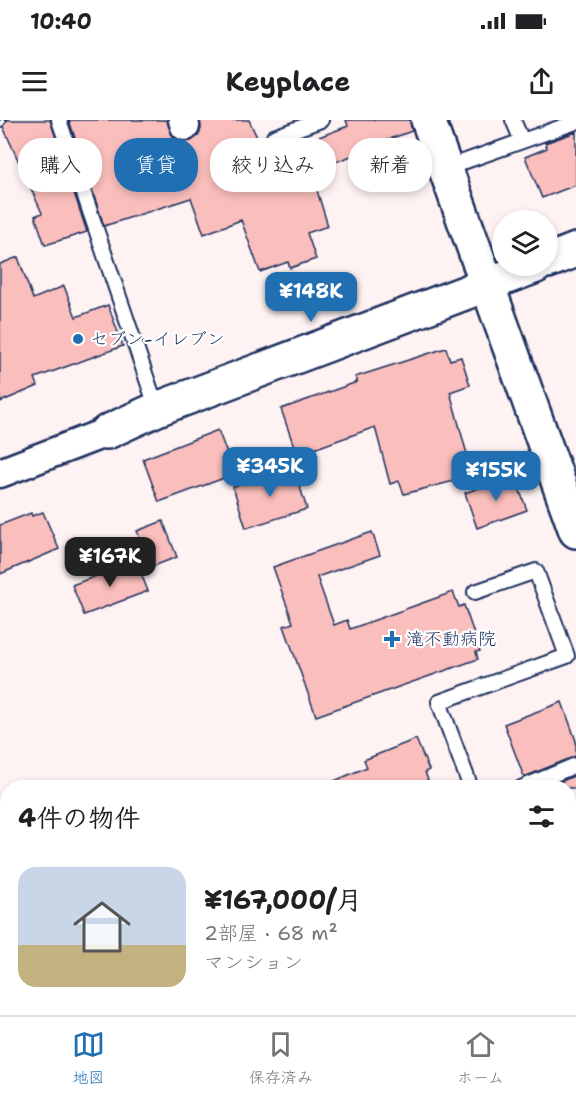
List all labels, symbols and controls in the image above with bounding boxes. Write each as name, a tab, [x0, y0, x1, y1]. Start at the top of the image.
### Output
text: 10:40	[30, 7, 92, 36]
text: Keyplace	[225, 63, 351, 100]
icon: menu	[18, 65, 51, 98]
icon: share	[525, 65, 558, 98]
chip: 購入	[18, 138, 102, 192]
chip: 賃貸	[114, 138, 198, 192]
chip: 絞り込み	[210, 138, 336, 192]
chip: 新着	[348, 138, 432, 192]
map controls	[492, 210, 558, 276]
button: layers	[492, 210, 558, 276]
pin: ¥148K	[269, 272, 353, 323]
text: ¥148K	[279, 278, 343, 304]
place label: セブン-イレブン	[90, 327, 225, 351]
marker: セブン-イレブン	[71, 332, 85, 346]
pin: ¥345K	[228, 447, 312, 498]
pin: ¥155K	[454, 451, 538, 502]
text: ¥345K	[236, 453, 304, 479]
text: ¥155K	[465, 457, 527, 483]
pin: ¥167K	[68, 537, 152, 588]
text: ¥167K	[79, 543, 141, 569]
place label: 滝不動病院	[406, 627, 496, 651]
marker: 滝不動病院	[383, 630, 401, 648]
text: 4件の物件	[18, 800, 140, 835]
icon: filters	[525, 800, 558, 833]
text: ¥167,000/月	[204, 882, 362, 917]
icon: home	[66, 891, 138, 963]
text: 2部屋 · 68 m²	[204, 920, 338, 946]
text: マンション	[204, 949, 303, 975]
tab: 地図	[72, 1028, 105, 1088]
tab: 保存済み	[249, 1028, 313, 1088]
tab: ホーム	[457, 1028, 504, 1088]

